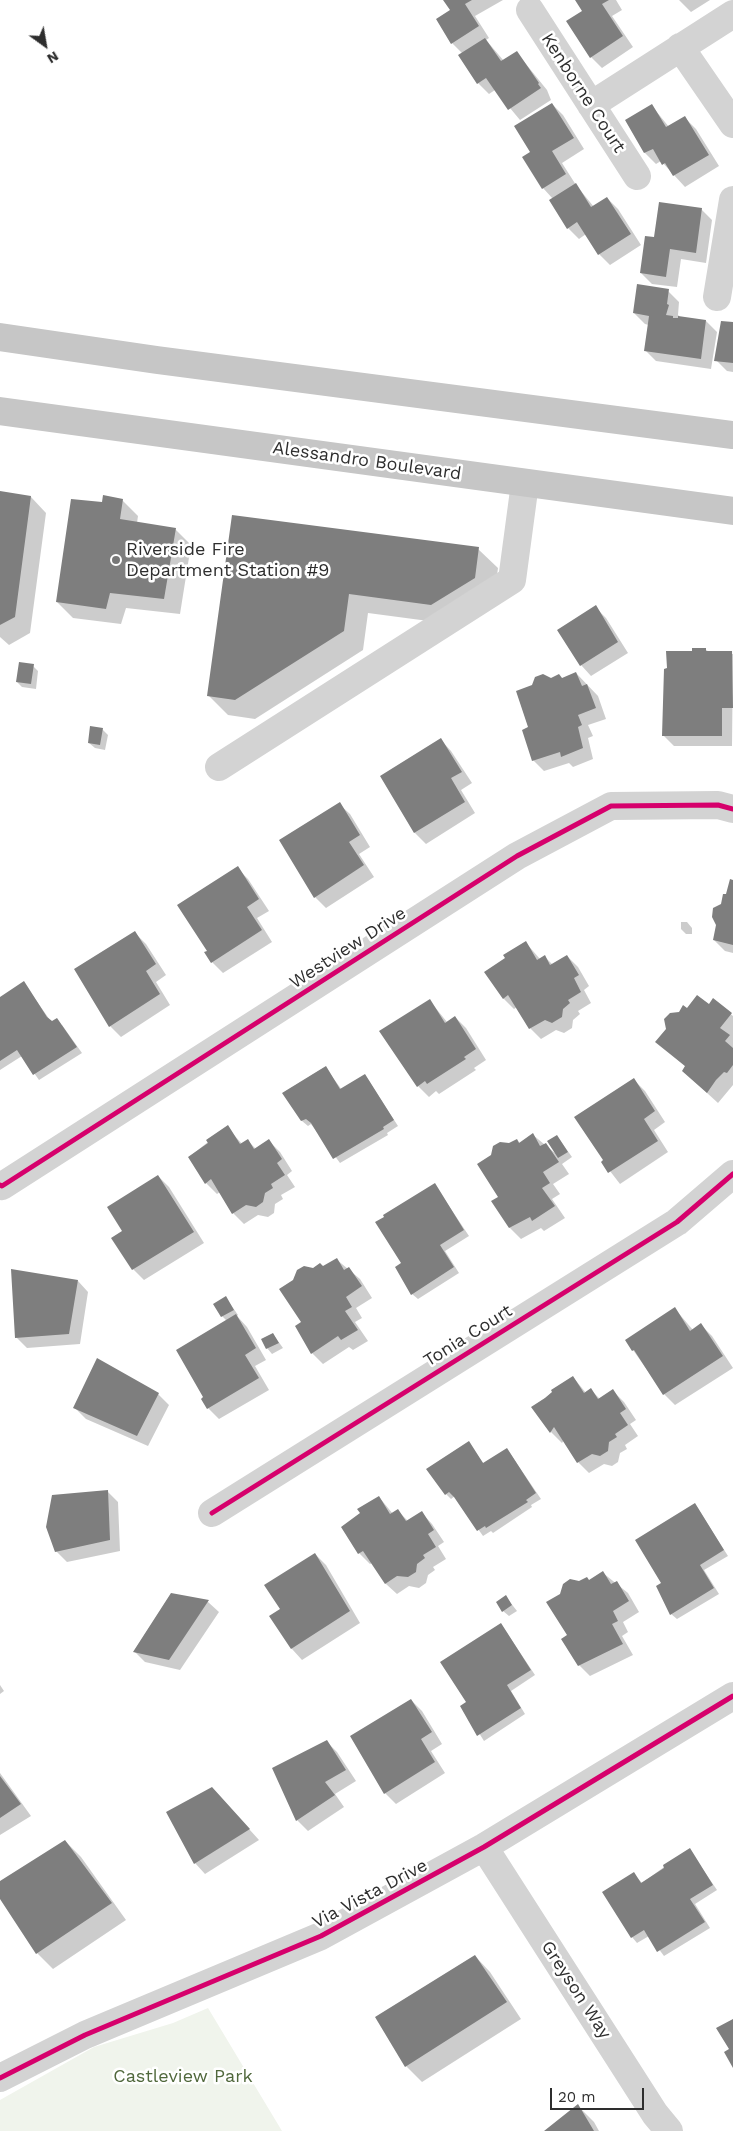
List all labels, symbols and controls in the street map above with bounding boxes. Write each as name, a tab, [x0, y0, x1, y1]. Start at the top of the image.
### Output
north arrow	[20, 20, 70, 70]
street label: Kenborne Court	[536, 29, 630, 157]
text: N	[44, 48, 62, 67]
street label: Alessandro Boulevard	[271, 437, 463, 485]
place label: Riverside Fire Department Station #9	[126, 539, 329, 582]
marker: Riverside Fire Department Station #9	[110, 554, 122, 566]
street label: Westview Drive	[286, 902, 410, 994]
street label: Tonia Court	[420, 1300, 516, 1372]
street label: Via Vista Drive	[309, 1855, 431, 1933]
street label: Greyson Way	[536, 1937, 616, 2043]
park label: Castleview Park	[113, 2066, 253, 2088]
scale bar	[553, 2078, 647, 2110]
text: 20 m	[558, 2088, 596, 2106]

